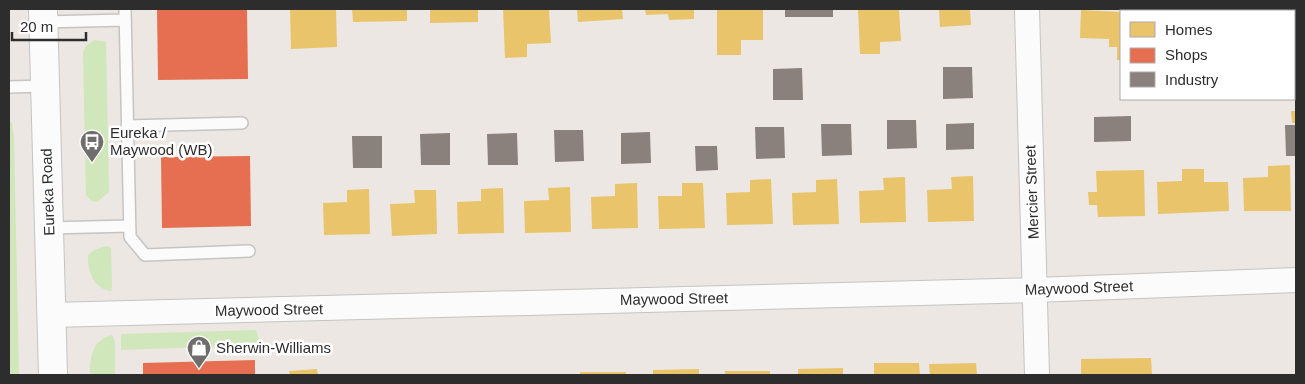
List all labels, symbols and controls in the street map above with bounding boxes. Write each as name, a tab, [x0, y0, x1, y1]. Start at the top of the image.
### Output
scale bar	[12, 10, 86, 42]
legend	[1120, 10, 1295, 100]
text: 20 m	[20, 18, 53, 35]
text: Homes	[1165, 21, 1213, 38]
text: Shops	[1165, 46, 1208, 63]
text: Industry	[1165, 71, 1219, 88]
place label: Eureka / Maywood (WB)	[110, 124, 213, 158]
bus stop icon: Eureka / Maywood (WB)	[79, 129, 105, 163]
street label: Mercier Street	[1021, 144, 1042, 239]
street label: Eureka Road	[37, 148, 58, 236]
street label: Maywood Street	[1025, 277, 1134, 298]
street label: Maywood Street	[620, 289, 729, 308]
street label: Maywood Street	[215, 300, 324, 319]
shop icon: Sherwin-Williams	[186, 335, 212, 369]
place label: Sherwin-Williams	[216, 339, 331, 356]

